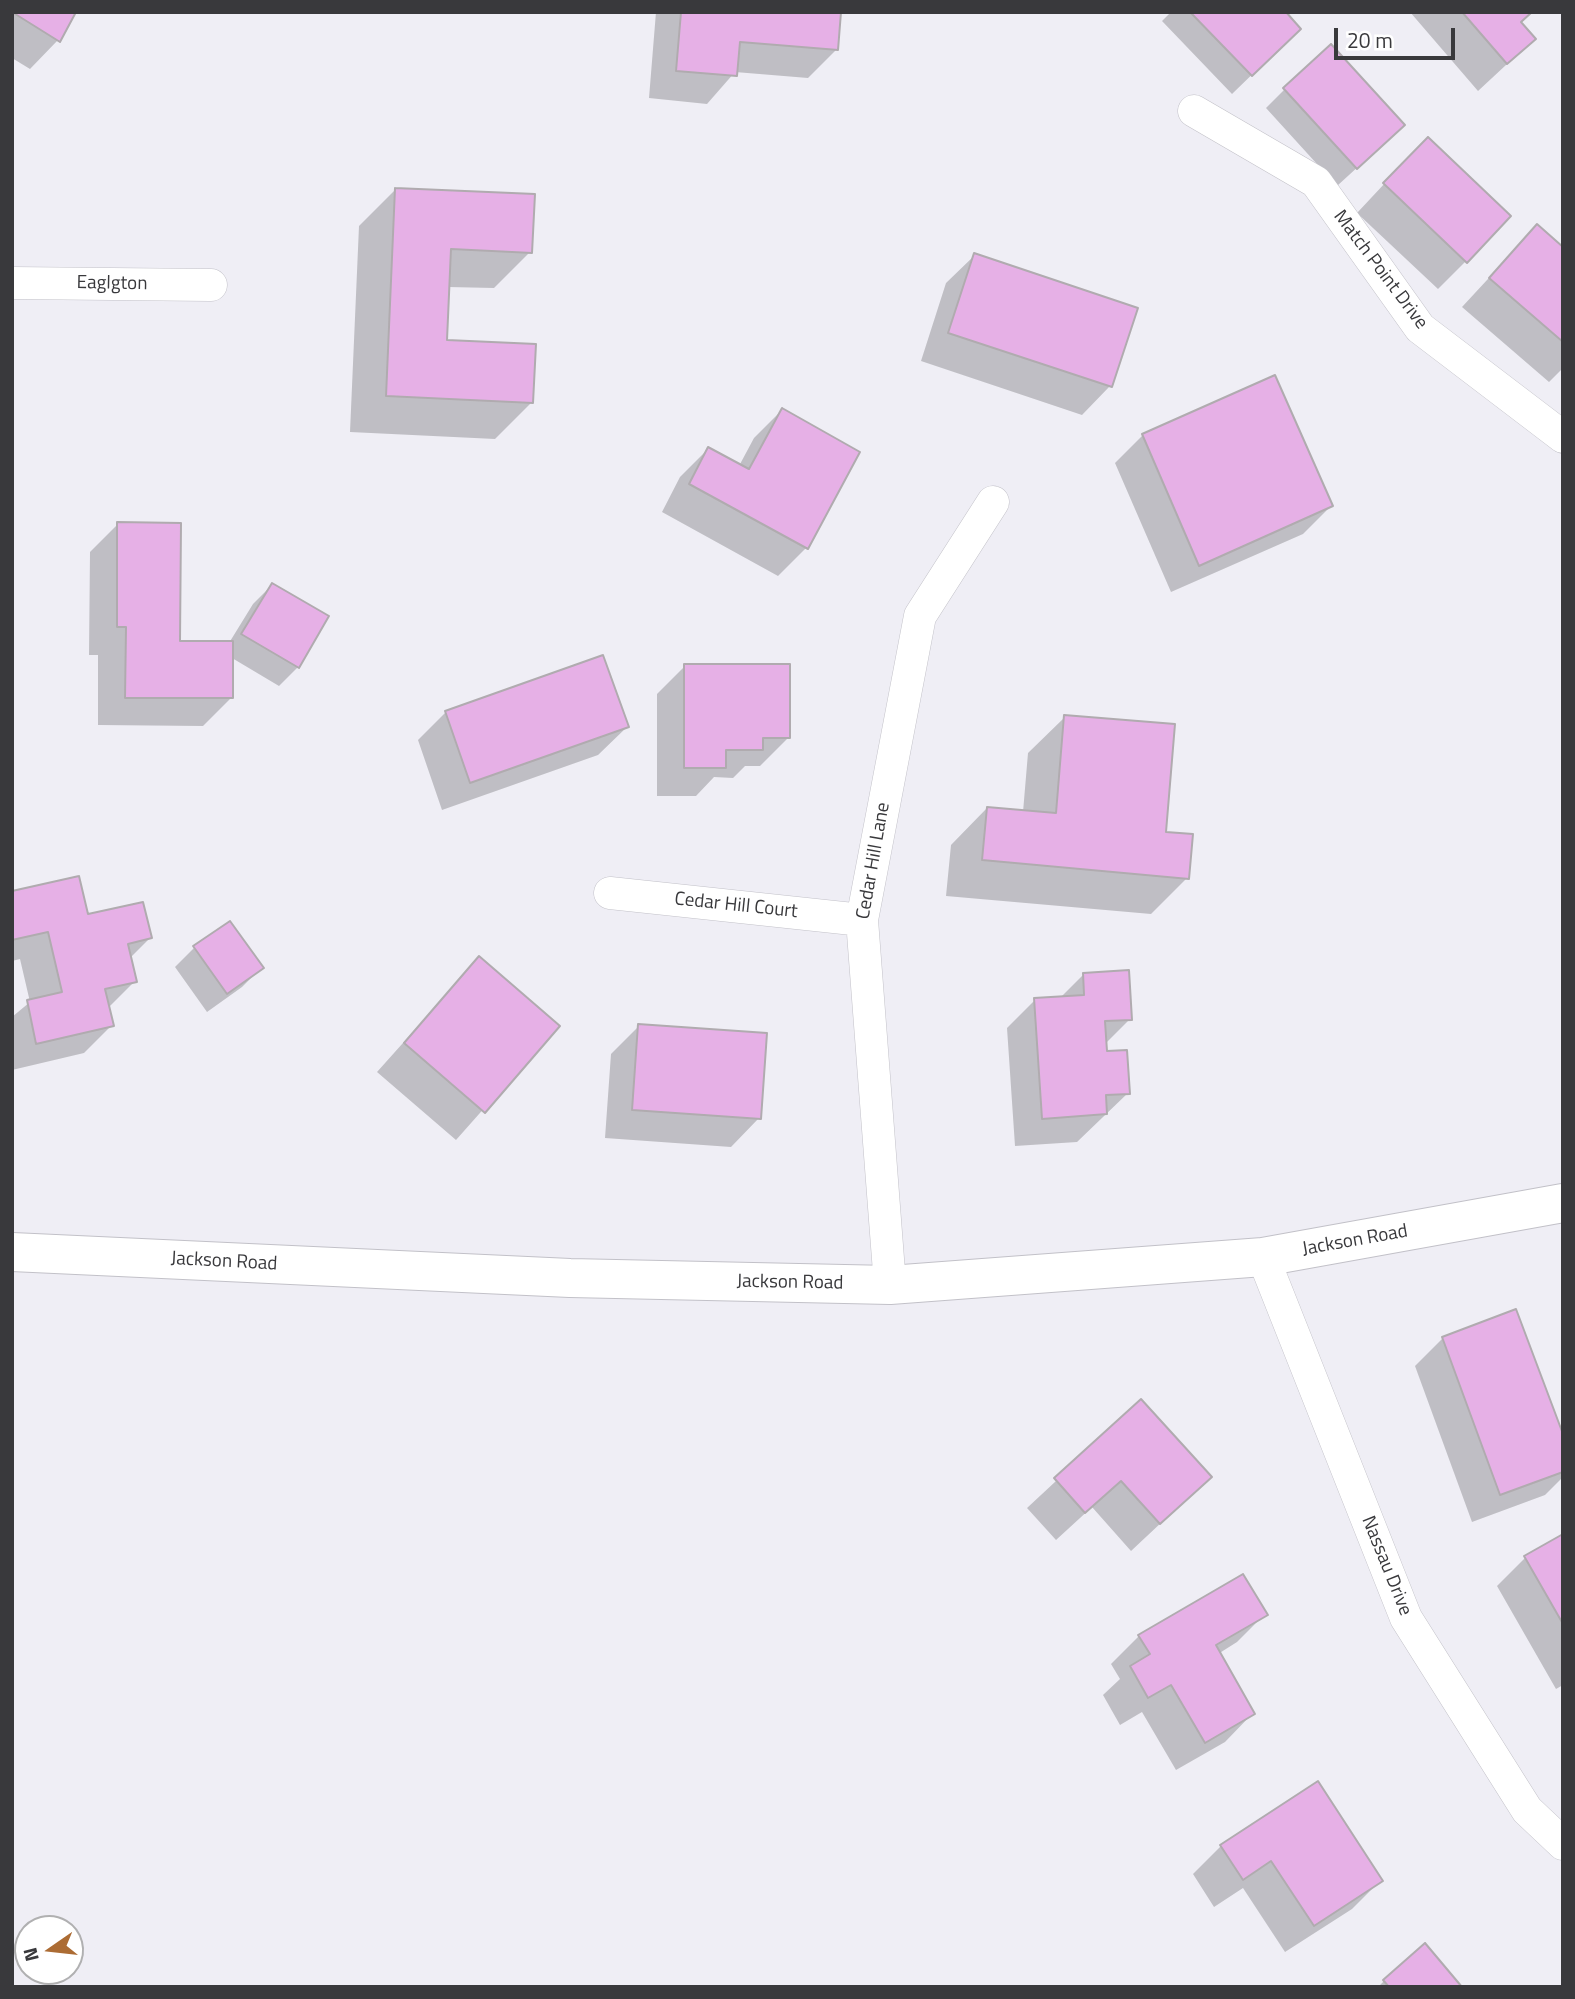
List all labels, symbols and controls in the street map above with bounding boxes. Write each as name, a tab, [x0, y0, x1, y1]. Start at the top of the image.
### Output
scale bar	[1337, 14, 1458, 58]
text: 20 m	[1347, 24, 1393, 56]
street label: Match Point Drive	[1328, 206, 1432, 334]
street label: Eaglgton	[76, 272, 148, 296]
street label: Cedar Hill Lane	[852, 801, 896, 921]
street label: Cedar Hill Court	[673, 888, 799, 924]
street label: Jackson Road	[1300, 1221, 1410, 1261]
street label: Jackson Road	[170, 1248, 278, 1276]
street label: Jackson Road	[736, 1271, 844, 1295]
street label: Nassau Drive	[1356, 1513, 1416, 1619]
north arrow	[14, 1915, 84, 1985]
text: N	[14, 1945, 46, 1965]

